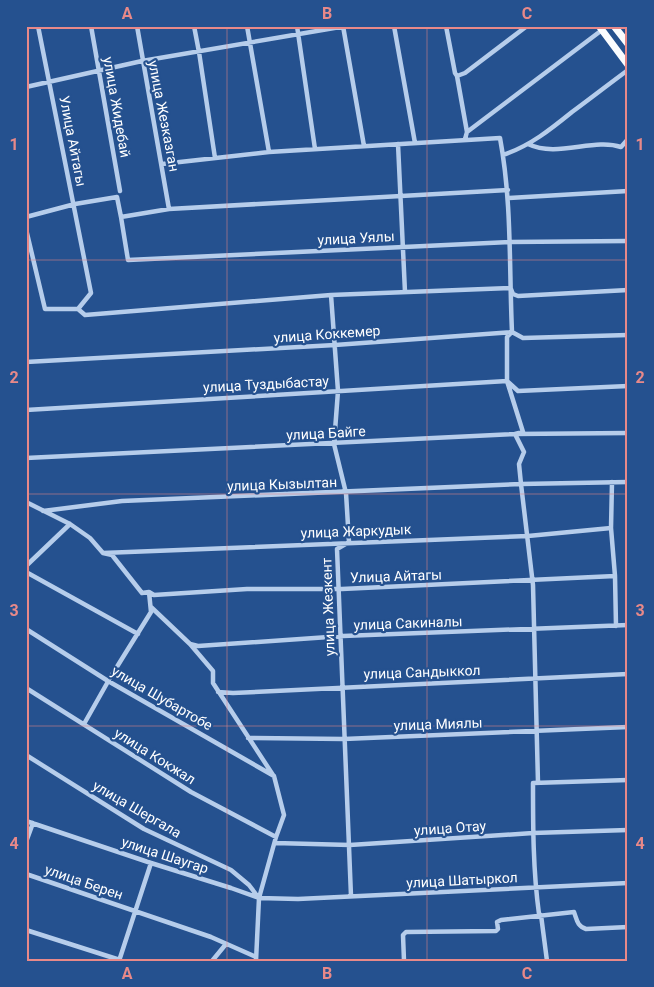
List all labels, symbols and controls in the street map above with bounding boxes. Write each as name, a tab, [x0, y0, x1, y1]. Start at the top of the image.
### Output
text: A	[122, 4, 133, 23]
text: B	[322, 4, 332, 23]
text: C	[522, 4, 532, 23]
street label: улица Жидебай	[100, 55, 134, 159]
street label: улица Жезказган	[145, 59, 183, 173]
street label: Улица Айтагы	[56, 94, 90, 188]
text: 1	[9, 135, 19, 154]
text: 1	[635, 135, 645, 154]
street label: улица Уялы	[317, 228, 395, 248]
street label: улица Коккемер	[273, 322, 381, 346]
text: 2	[9, 368, 19, 387]
text: 2	[635, 368, 645, 387]
street label: улица Туздыбастау	[203, 373, 330, 395]
street label: улица Байге	[286, 423, 366, 443]
street label: улица Кызылтан	[227, 474, 337, 494]
street label: улица Жаркудык	[300, 521, 412, 541]
street label: улица Жезкент	[318, 557, 338, 657]
street label: Улица Айтагы	[350, 566, 442, 586]
text: 3	[9, 601, 19, 620]
text: 3	[635, 601, 645, 620]
street label: улица Сакиналы	[353, 613, 463, 633]
street label: улица Сандыккол	[363, 662, 481, 682]
street label: улица Шубартобе	[109, 663, 215, 733]
street label: улица Миялы	[393, 714, 483, 734]
street label: улица Кокжал	[111, 725, 199, 787]
street label: улица Шергала	[90, 777, 184, 841]
street label: улица Отау	[413, 817, 487, 839]
street label: улица Шаугар	[119, 833, 211, 877]
text: 4	[9, 834, 19, 853]
text: 4	[635, 834, 645, 853]
street label: улица Берен	[43, 861, 125, 903]
street label: улица Шатыркол	[406, 869, 518, 891]
text: A	[122, 964, 133, 983]
text: B	[322, 964, 332, 983]
text: C	[522, 964, 532, 983]

